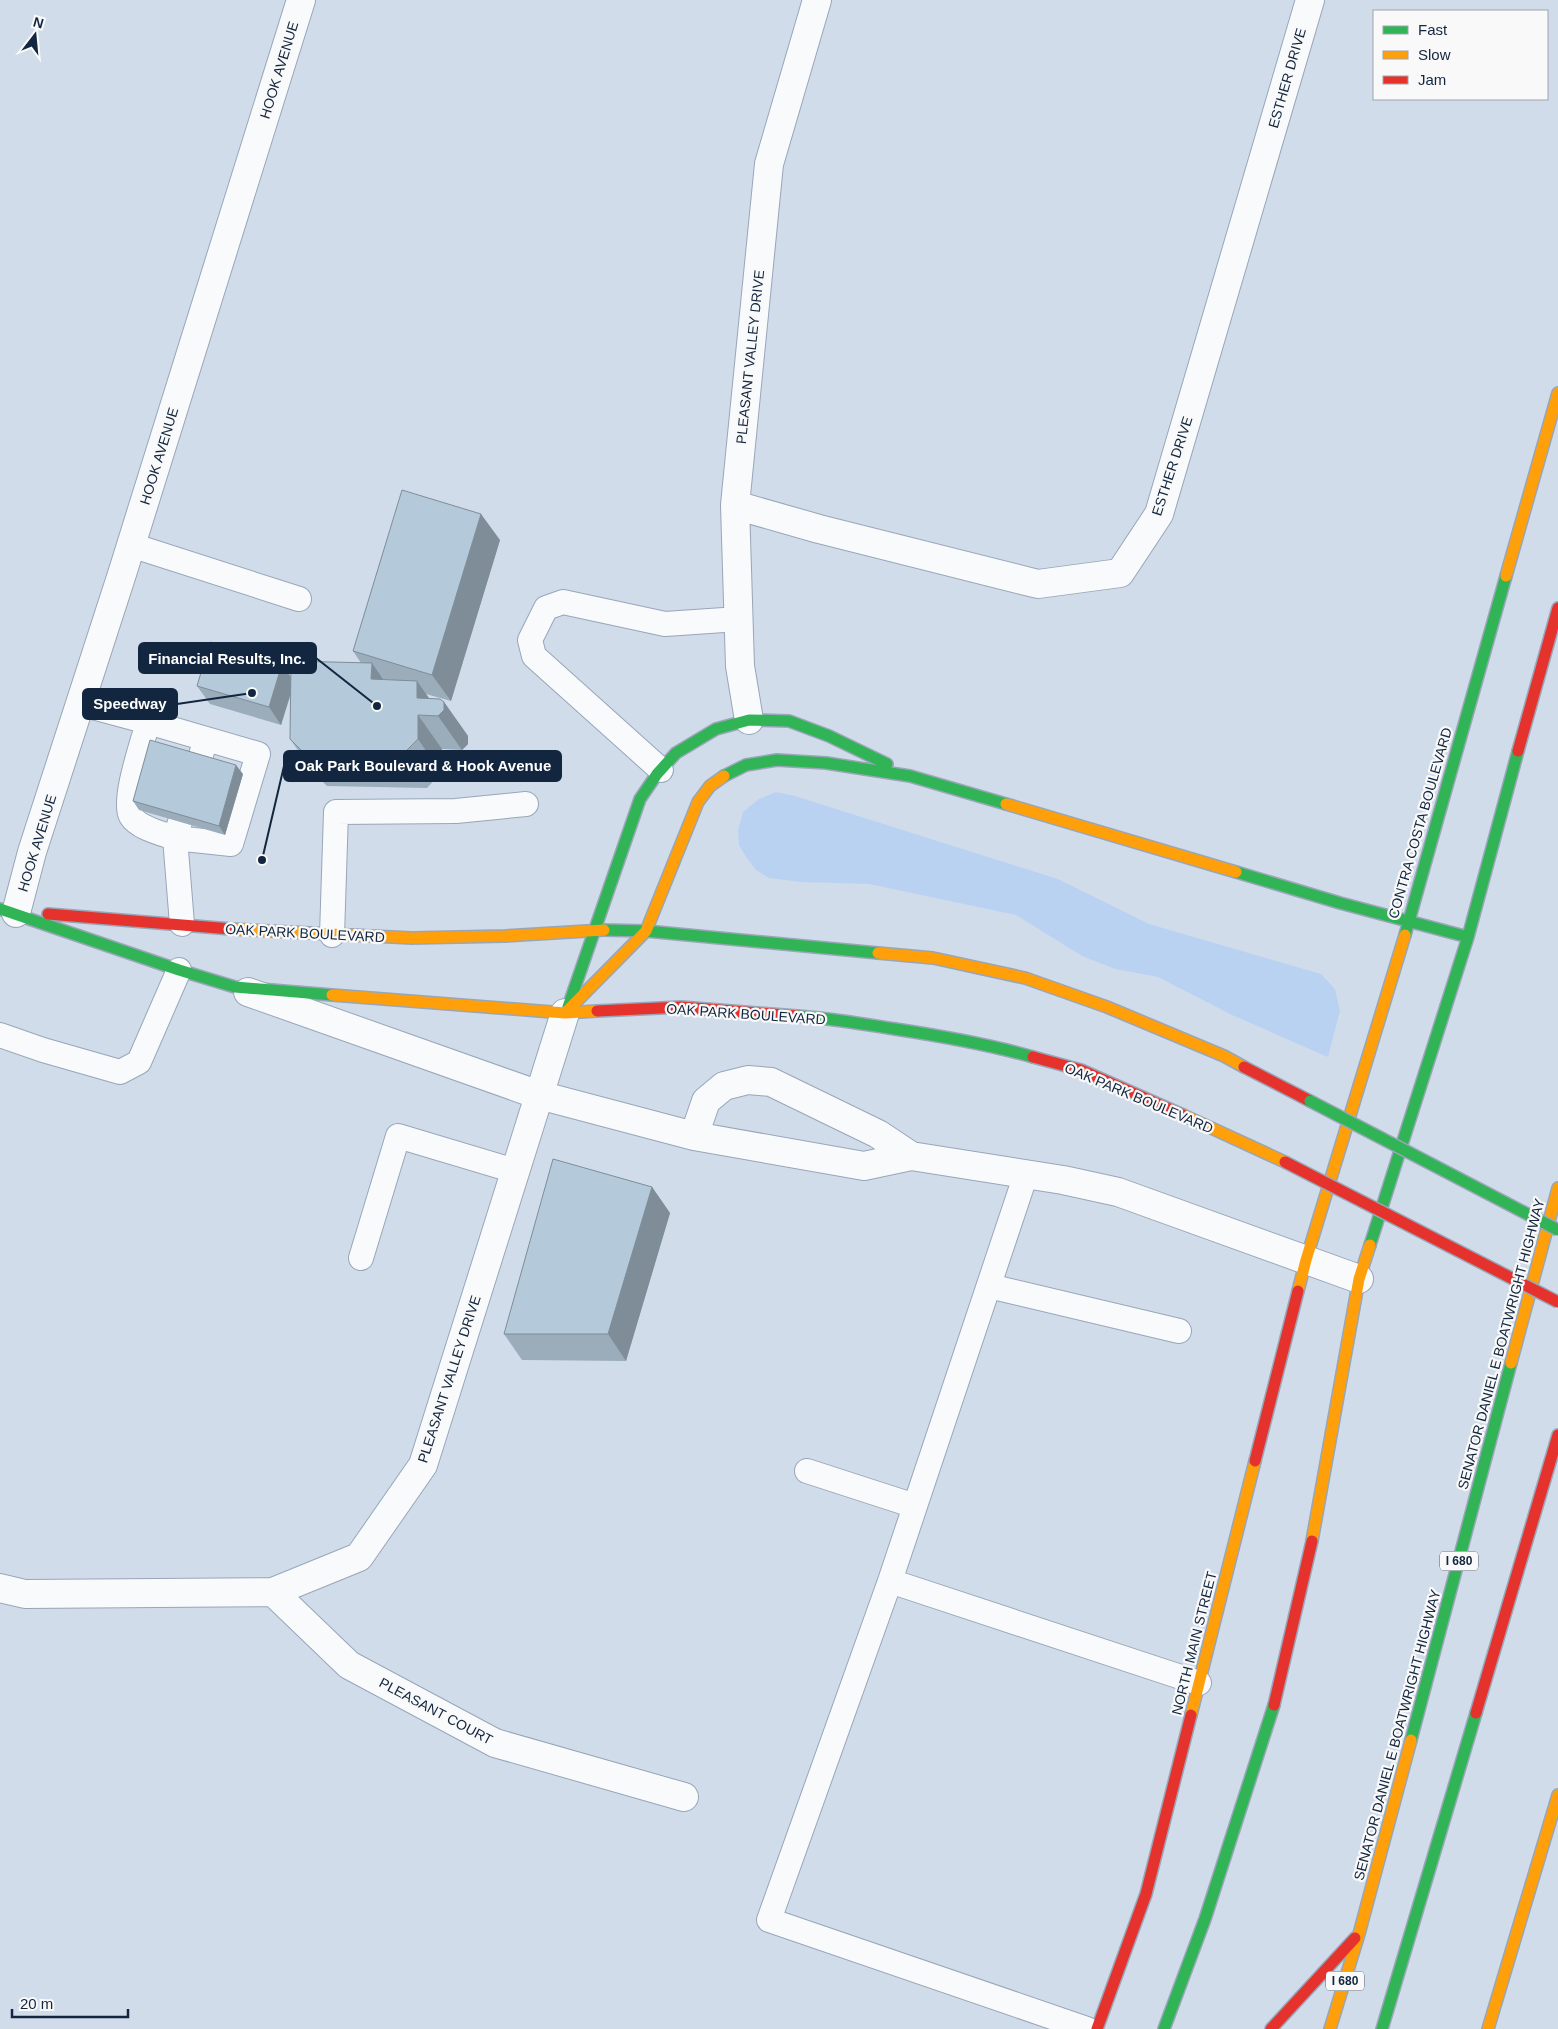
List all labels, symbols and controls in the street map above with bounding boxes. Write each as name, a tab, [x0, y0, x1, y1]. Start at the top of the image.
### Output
north arrow	[10, 10, 60, 60]
legend	[1373, 10, 1548, 100]
text: N	[32, 13, 46, 32]
street label: HOOK AVENUE	[257, 19, 301, 121]
text: Fast	[1418, 21, 1448, 38]
street label: ESTHER DRIVE	[1265, 26, 1309, 130]
text: Slow	[1418, 46, 1451, 63]
text: Jam	[1418, 71, 1446, 88]
street label: PLEASANT VALLEY DRIVE	[733, 269, 767, 445]
street label: HOOK AVENUE	[137, 405, 181, 507]
street label: ESTHER DRIVE	[1148, 414, 1196, 518]
callout: Financial Results, Inc.	[139, 643, 316, 673]
text: Financial Results, Inc.	[148, 650, 306, 667]
callout: Speedway	[83, 689, 177, 719]
text: Speedway	[93, 695, 167, 712]
street label: CONTRA COSTA BOULEVARD	[1385, 726, 1455, 920]
callout: Oak Park Boulevard & Hook Avenue	[284, 751, 561, 781]
text: Oak Park Boulevard & Hook Avenue	[295, 757, 551, 774]
street label: HOOK AVENUE	[15, 792, 59, 894]
street label: OAK PARK BOULEVARD	[225, 921, 385, 945]
street label: OAK PARK BOULEVARD	[666, 1000, 826, 1028]
street label: OAK PARK BOULEVARD	[1062, 1059, 1216, 1137]
street label: SENATOR DANIEL E BOATWRIGHT HIGHWAY	[1454, 1196, 1548, 1491]
street label: PLEASANT VALLEY DRIVE	[414, 1293, 484, 1465]
road number: I 680	[1440, 1552, 1478, 1570]
street label: NORTH MAIN STREET	[1168, 1569, 1220, 1717]
street label: SENATOR DANIEL E BOATWRIGHT HIGHWAY	[1350, 1587, 1444, 1882]
street label: PLEASANT COURT	[376, 1674, 496, 1748]
road number: I 680	[1326, 1972, 1364, 1990]
scale bar	[12, 1986, 129, 2018]
text: 20 m	[20, 1995, 53, 2012]

